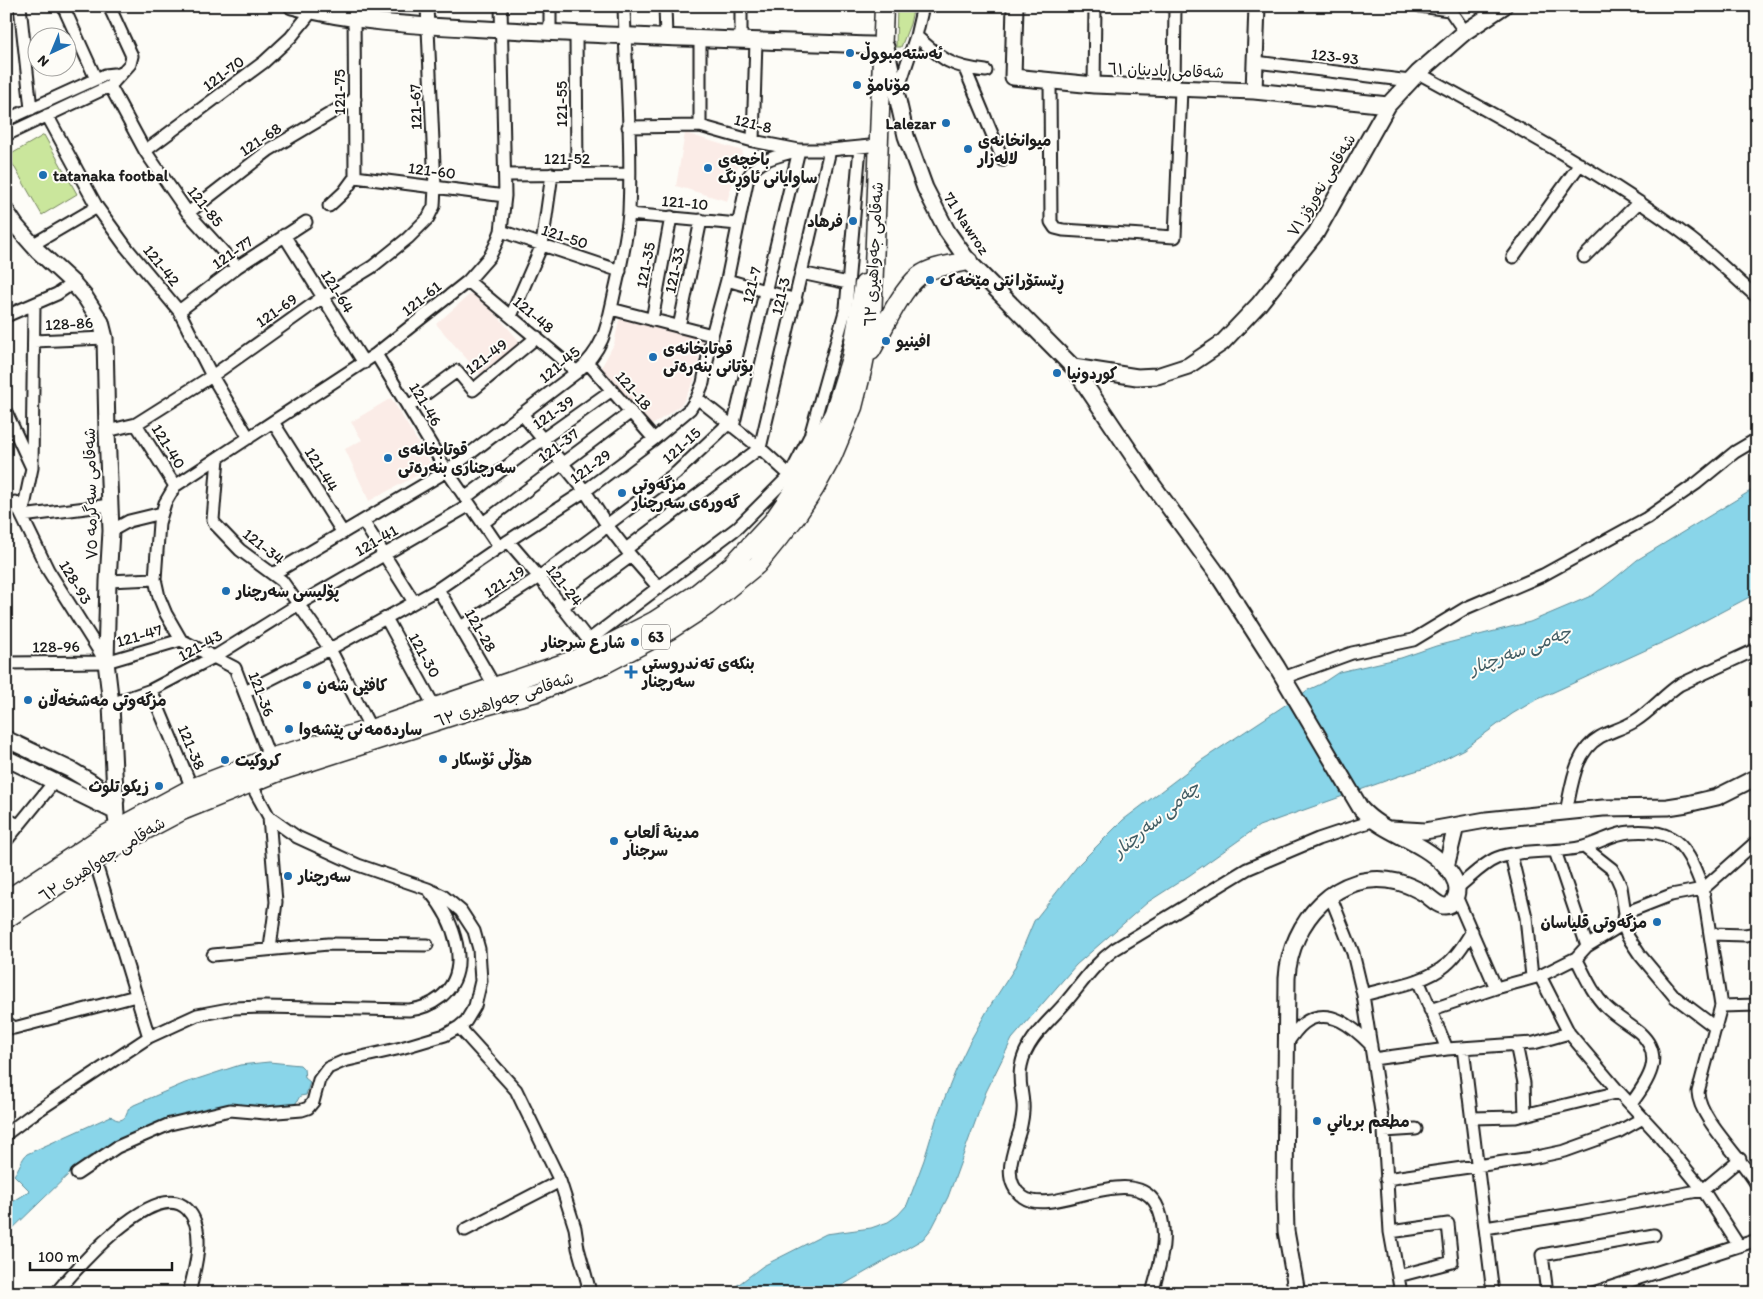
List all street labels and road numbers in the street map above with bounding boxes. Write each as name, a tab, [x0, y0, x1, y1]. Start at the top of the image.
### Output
street label: 123-93	[1310, 44, 1360, 69]
street label: 121-70	[199, 52, 248, 95]
street label: شەقامی بادینان ٦١	[1108, 59, 1224, 83]
street label: 121-75	[330, 69, 349, 115]
street label: 121-55	[552, 81, 571, 127]
street label: 121-67	[405, 84, 426, 130]
street label: 121-8	[732, 110, 774, 137]
street label: 121-68	[236, 118, 285, 160]
street label: شەقامی نەورۆز ٧١	[1283, 130, 1360, 241]
street label: 121-52	[544, 149, 591, 168]
street label: 121-60	[407, 158, 457, 183]
street label: شەقامی جەواهیری ٦٣	[860, 181, 888, 327]
street label: 121-85	[183, 182, 228, 231]
street label: 71 Nawroz	[939, 189, 994, 259]
street label: 121-10	[661, 191, 709, 214]
street label: 121-50	[539, 220, 591, 253]
street label: 121-77	[208, 232, 256, 273]
street label: 121-35	[632, 240, 659, 290]
street label: 121-42	[139, 241, 184, 290]
street label: 121-33	[660, 245, 689, 295]
street label: 121-7	[738, 265, 765, 306]
street label: 121-64	[317, 266, 358, 317]
street label: 121-3	[767, 275, 794, 317]
street label: 121-61	[398, 276, 445, 320]
street label: 121-69	[252, 289, 301, 332]
street label: 121-48	[509, 292, 558, 337]
street label: 128-86	[44, 313, 94, 334]
street label: 121-49	[462, 334, 511, 378]
street label: 121-45	[535, 342, 584, 387]
street label: 121-18	[611, 367, 656, 414]
street label: 121-46	[405, 379, 446, 430]
street label: 121-39	[529, 391, 578, 434]
street label: 121-40	[147, 420, 190, 472]
street label: 121-15	[658, 423, 705, 468]
street label: 121-37	[534, 424, 583, 467]
street label: شەقامی سەگرمە ٧٥	[80, 428, 102, 560]
street label: 121-44	[301, 443, 343, 495]
street label: 121-29	[566, 445, 615, 488]
street label: 121-41	[351, 520, 402, 560]
street label: 121-34	[239, 524, 289, 569]
street label: 128-93	[55, 557, 96, 608]
street label: 121-19	[480, 561, 529, 602]
street label: 121-24	[542, 561, 587, 610]
street label: 121-28	[461, 605, 501, 655]
street label: 121-47	[114, 620, 165, 651]
road number: 63	[642, 624, 670, 650]
street label: 121-43	[175, 625, 226, 665]
street label: 121-30	[405, 630, 445, 681]
street label: 128-96	[32, 637, 80, 656]
street label: شەقامی جەواهیری ٦٣	[432, 668, 576, 732]
street label: 121-36	[244, 669, 279, 719]
street label: 121-38	[174, 722, 210, 773]
street label: شەقامی جەواهیری ٦٣	[36, 813, 169, 907]

